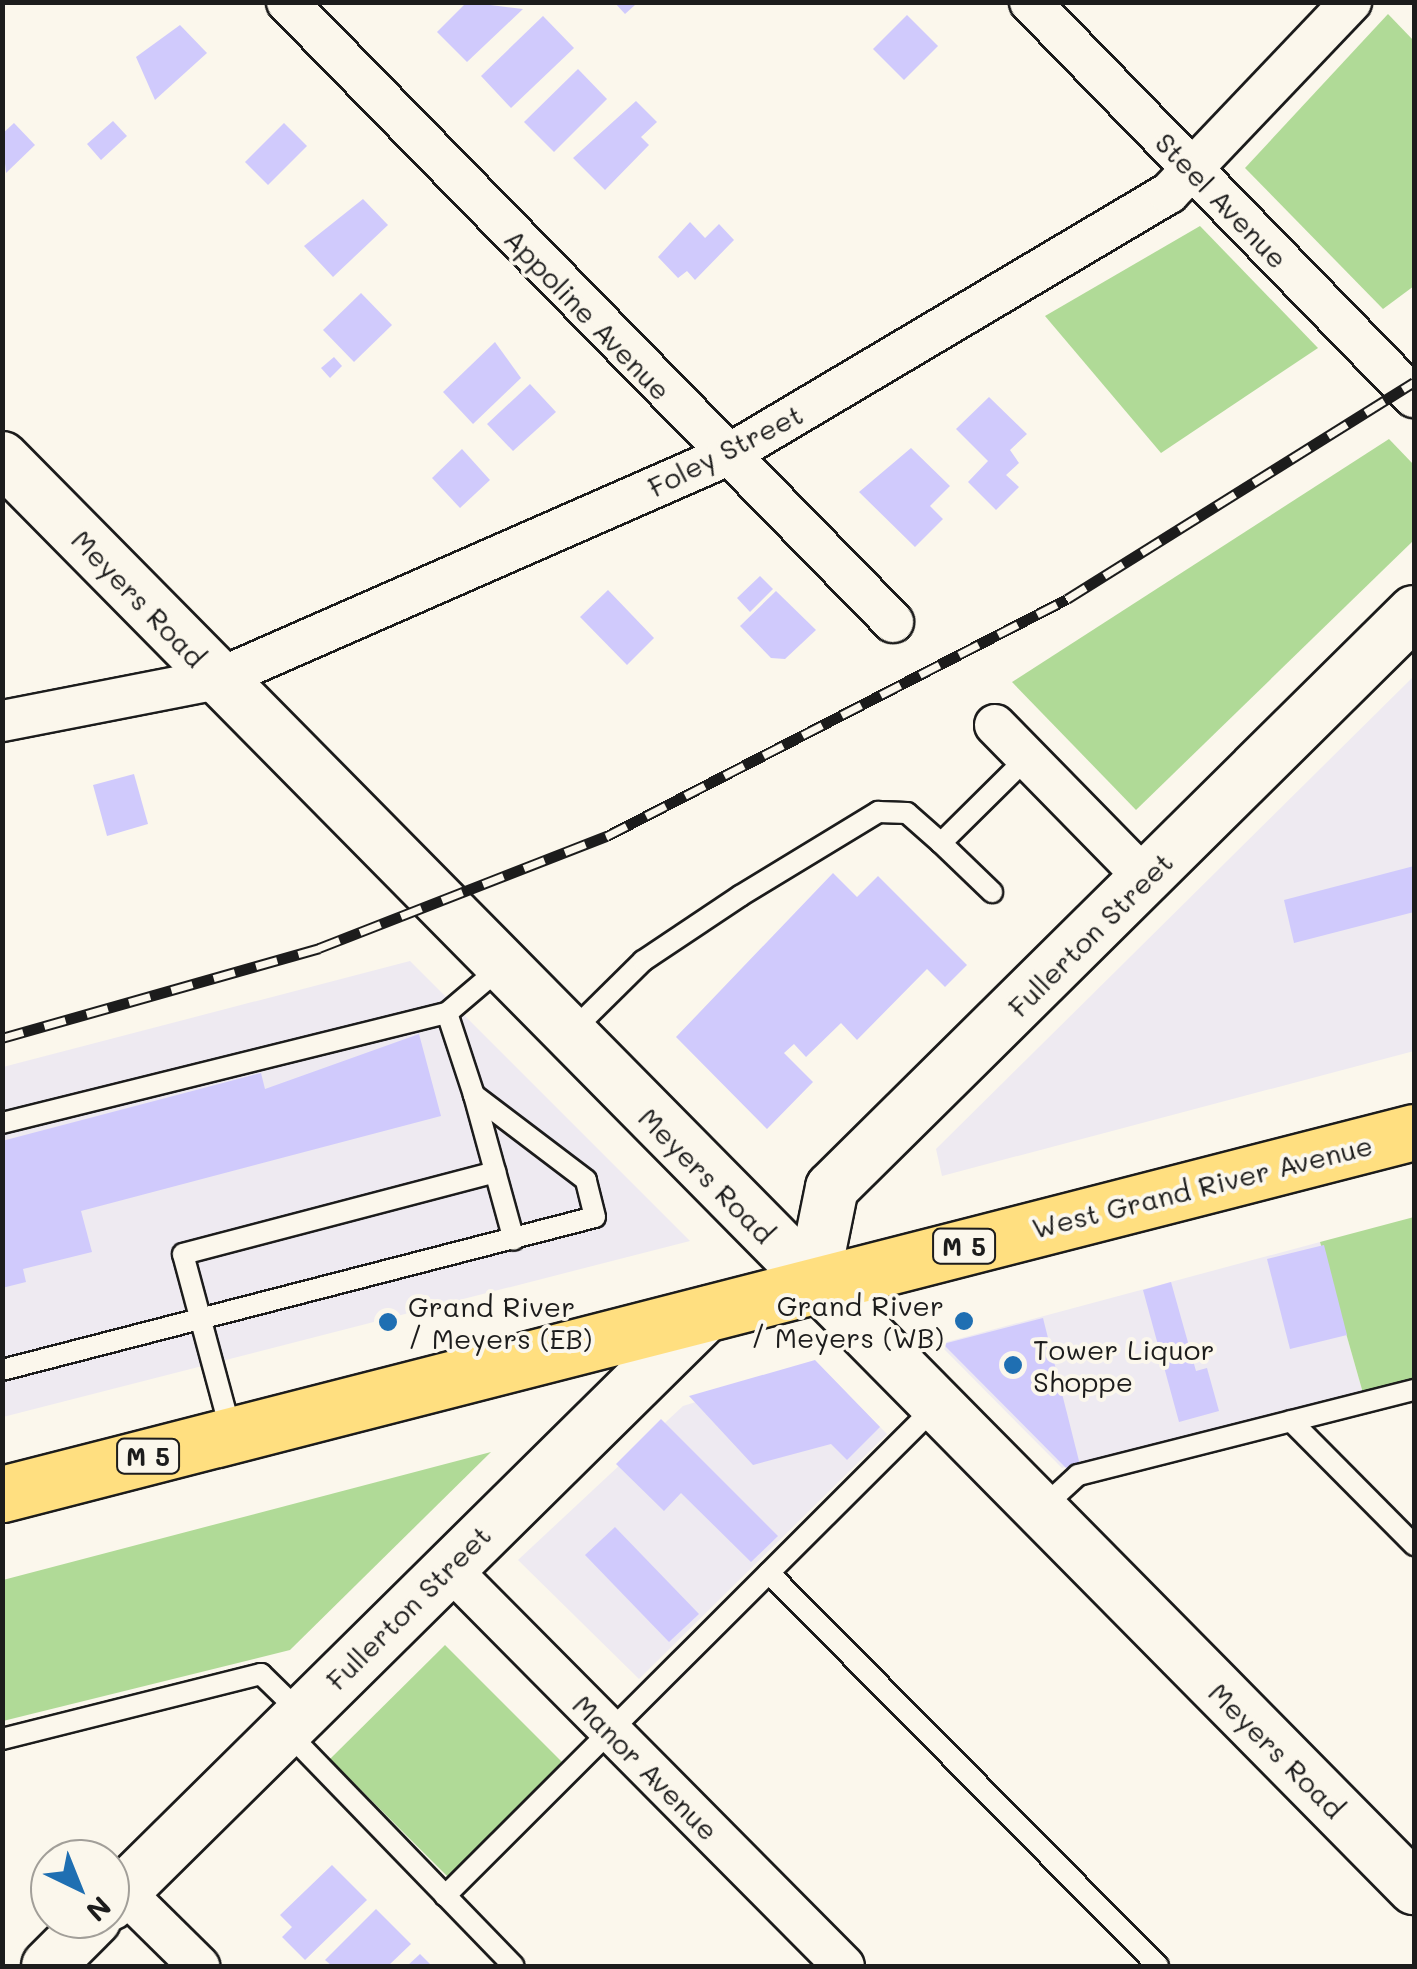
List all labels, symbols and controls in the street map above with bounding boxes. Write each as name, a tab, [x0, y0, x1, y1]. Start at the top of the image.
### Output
street label: Steel Avenue	[1149, 125, 1295, 275]
street label: Appoline Avenue	[498, 221, 678, 407]
street label: Foley Street	[642, 397, 808, 503]
street label: Meyers Road	[65, 522, 213, 674]
street label: Fullerton Street	[1001, 845, 1179, 1023]
street label: Meyers Road	[632, 1100, 782, 1250]
street label: West Grand River Avenue	[1028, 1127, 1376, 1245]
road number: M 5	[932, 1226, 996, 1266]
place label: Grand River / Meyers (WB)	[751, 1288, 944, 1354]
place label: Grand River / Meyers (EB)	[408, 1289, 592, 1355]
marker: Grand River / Meyers (WB)	[953, 1310, 975, 1332]
marker: Grand River / Meyers (EB)	[377, 1311, 399, 1333]
place label: Tower Liquor Shoppe	[1033, 1332, 1214, 1398]
marker: Tower Liquor Shoppe	[1002, 1354, 1024, 1376]
road number: M 5	[116, 1436, 180, 1476]
street label: Fullerton Street	[319, 1518, 497, 1696]
street label: Meyers Road	[1202, 1675, 1352, 1825]
street label: Manor Avenue	[566, 1687, 726, 1847]
north arrow	[30, 1839, 130, 1939]
text: N	[79, 1889, 119, 1930]

